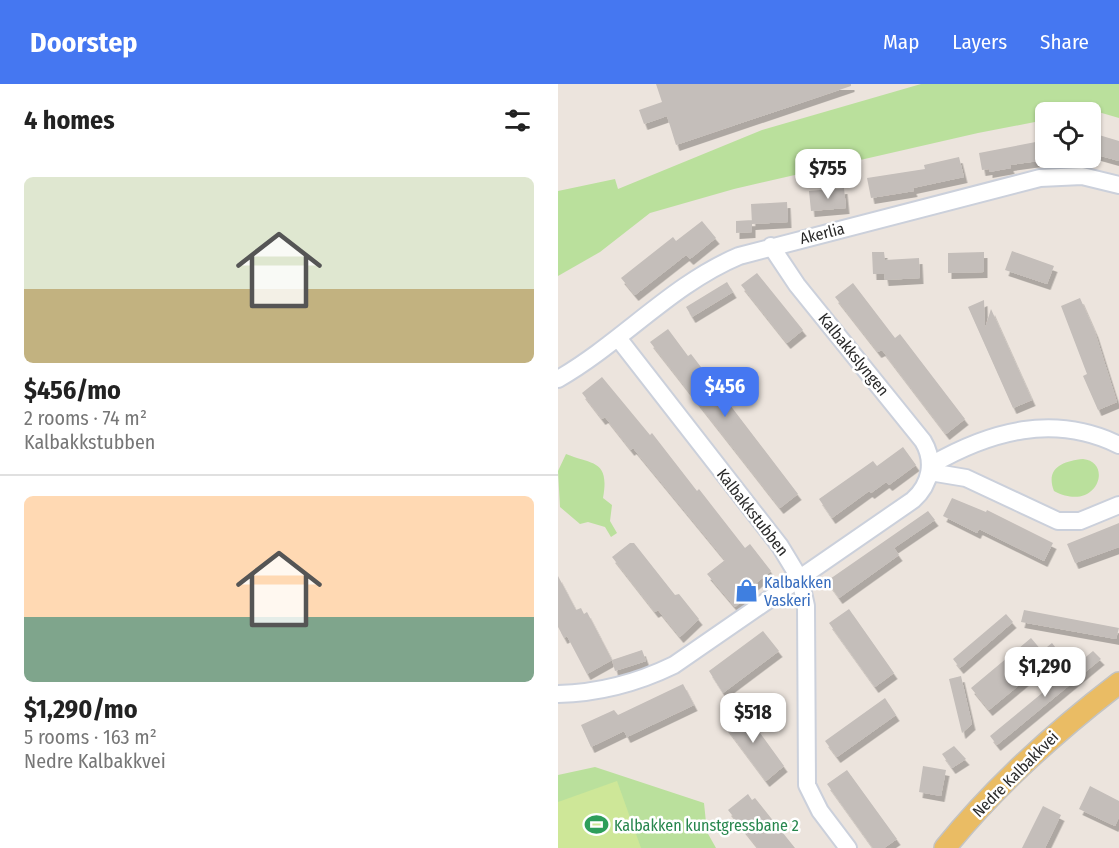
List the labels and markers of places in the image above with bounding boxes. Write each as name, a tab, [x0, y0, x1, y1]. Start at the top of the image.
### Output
pin: $755	[792, 149, 864, 200]
pin: $456	[689, 367, 761, 418]
place label: Kalbakken Vaskeri	[764, 573, 832, 610]
shop icon: Kalbakken Vaskeri	[733, 578, 759, 604]
pin: $1,290	[996, 647, 1094, 698]
pin: $518	[717, 693, 789, 744]
sports icon: Kalbakken kunstgressbane 2	[583, 812, 609, 838]
place label: Kalbakken kunstgressbane 2	[614, 816, 799, 835]

